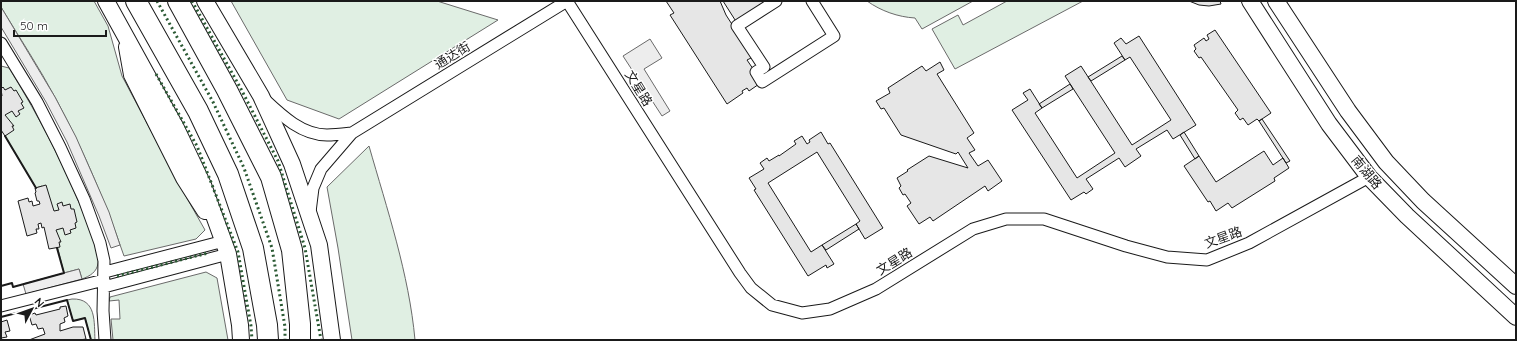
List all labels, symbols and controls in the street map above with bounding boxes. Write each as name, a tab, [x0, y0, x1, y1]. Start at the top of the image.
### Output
scale bar	[14, 12, 106, 38]
text: 50 m	[20, 18, 48, 33]
street label: 通达街	[431, 38, 473, 72]
street label: 文星路	[622, 67, 656, 109]
street label: 南湖路	[1348, 152, 1386, 192]
street label: 文星路	[1202, 223, 1244, 251]
street label: 文星路	[873, 244, 915, 278]
north arrow	[12, 289, 52, 329]
text: N	[32, 295, 47, 310]

